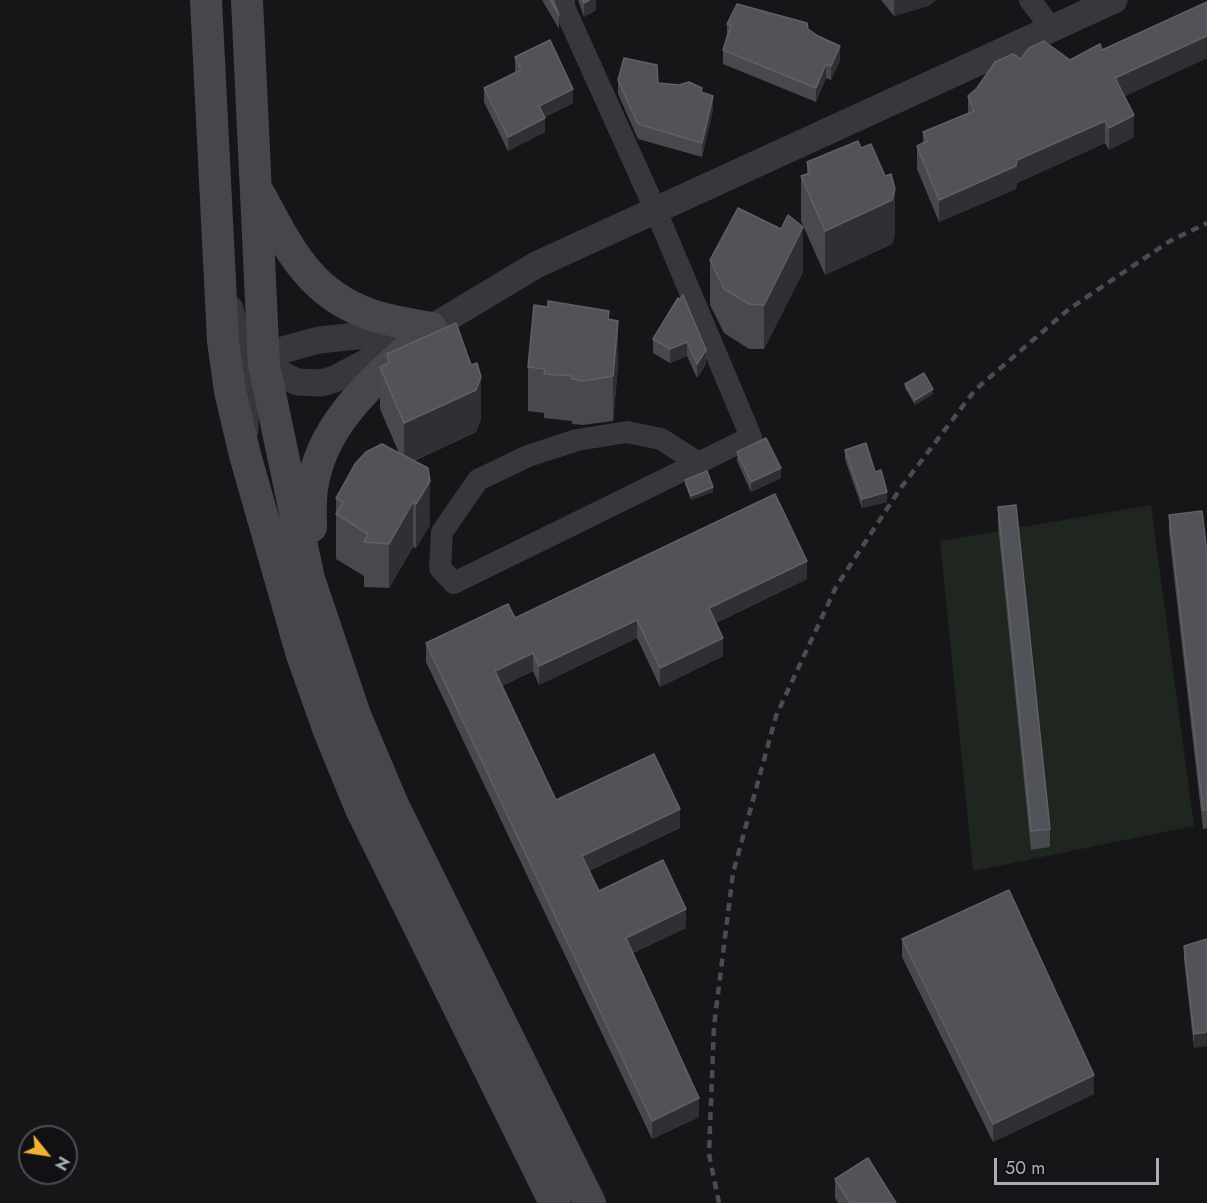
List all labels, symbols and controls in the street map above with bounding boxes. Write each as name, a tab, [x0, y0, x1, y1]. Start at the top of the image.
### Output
north arrow	[18, 1125, 78, 1185]
scale bar	[997, 1146, 1162, 1184]
text: N	[49, 1152, 75, 1175]
text: 50 m	[1005, 1155, 1045, 1181]

